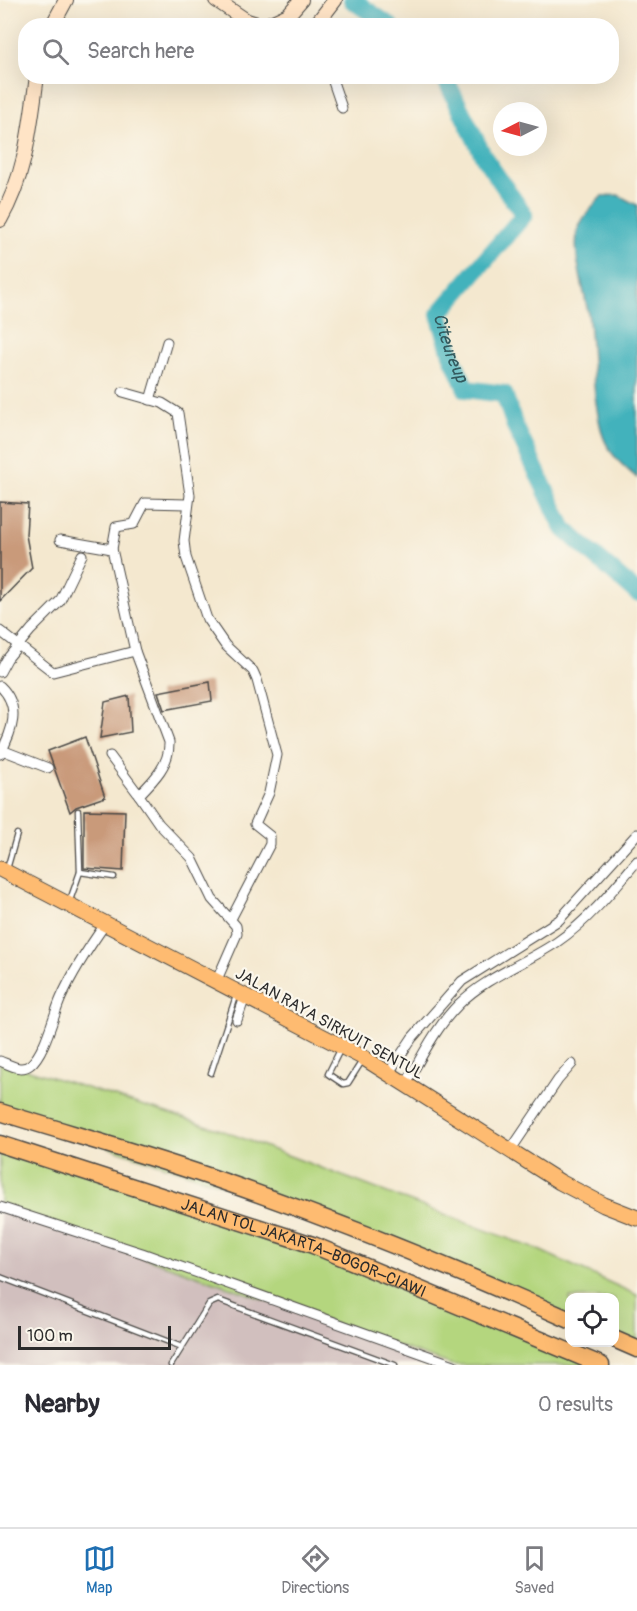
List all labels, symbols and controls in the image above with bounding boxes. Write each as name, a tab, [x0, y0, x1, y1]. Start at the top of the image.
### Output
search box	[18, 18, 619, 84]
icon: search	[39, 35, 72, 68]
text: Search here	[87, 37, 194, 65]
north arrow	[493, 102, 547, 156]
water label: Citeureup	[427, 311, 474, 388]
street label: JALAN RAYA SIRKUIT SENTUL	[232, 964, 427, 1084]
street label: JALAN TOL JAKARTA–BOGOR–CIAWI	[179, 1194, 429, 1302]
map controls	[565, 1293, 619, 1347]
button: locate	[565, 1293, 619, 1347]
scale bar	[18, 1323, 171, 1350]
text: 100 m	[27, 1326, 73, 1346]
text: Nearby	[24, 1388, 100, 1420]
text: 0 results	[538, 1392, 613, 1417]
tab: Map	[83, 1542, 116, 1598]
tab: Directions	[281, 1542, 349, 1598]
tab: Saved	[515, 1542, 554, 1598]

